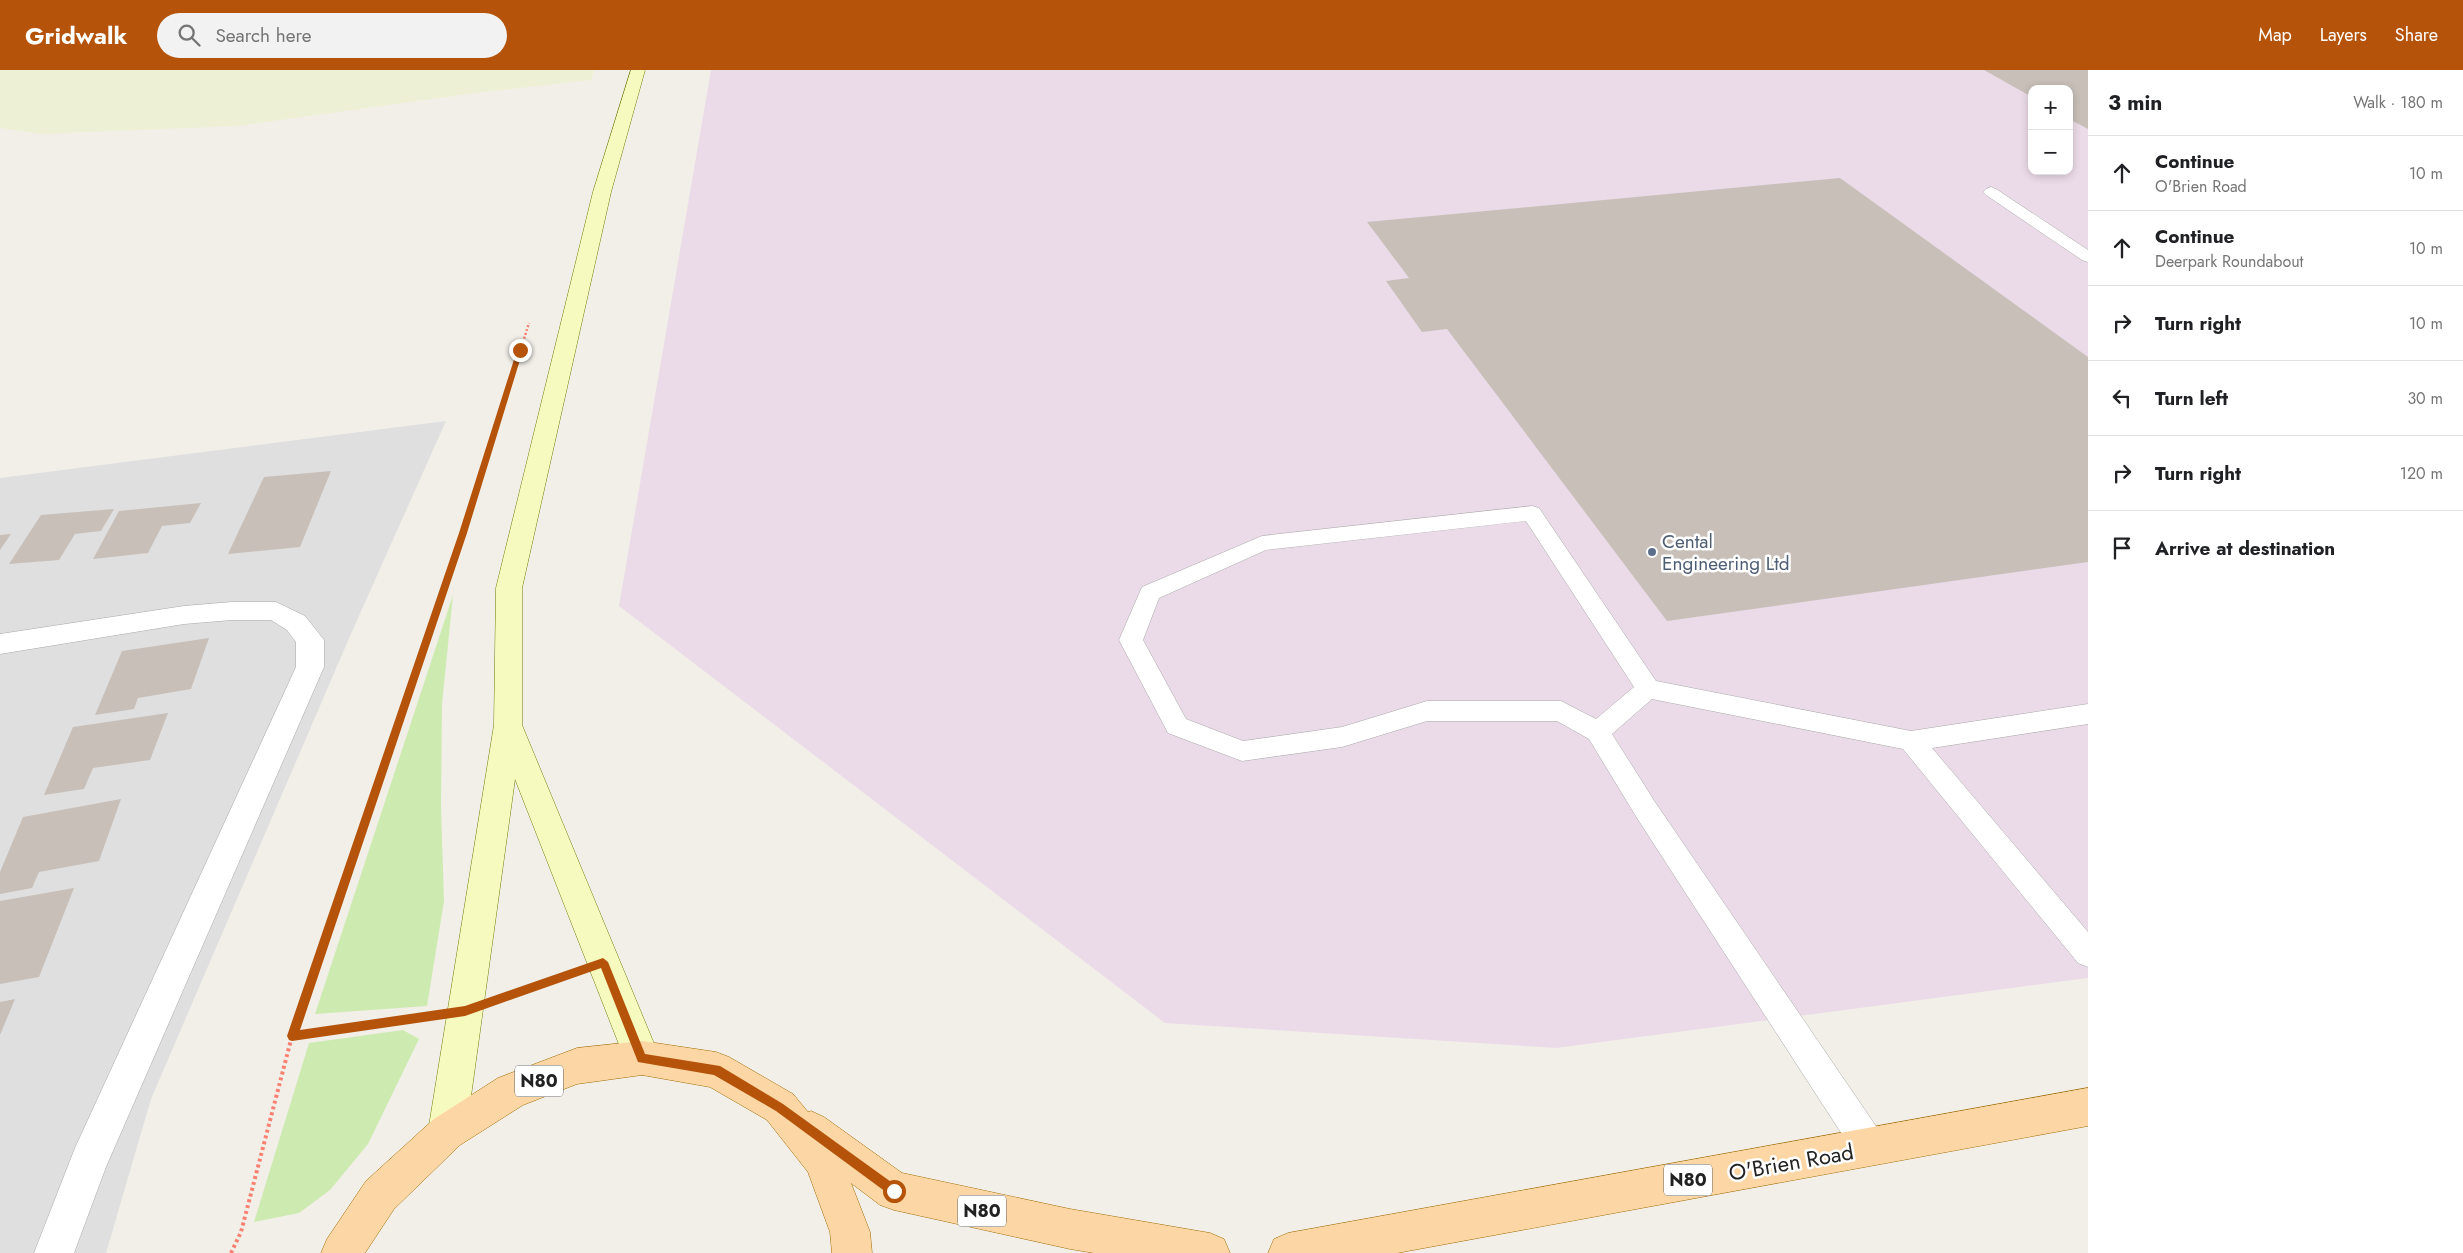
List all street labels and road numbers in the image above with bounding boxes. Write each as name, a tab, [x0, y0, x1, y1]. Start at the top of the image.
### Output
road number: N80	[515, 1066, 563, 1096]
street label: O'Brien Road	[1726, 1135, 1856, 1189]
road number: N80	[1664, 1164, 1712, 1196]
road number: N80	[958, 1196, 1006, 1226]

